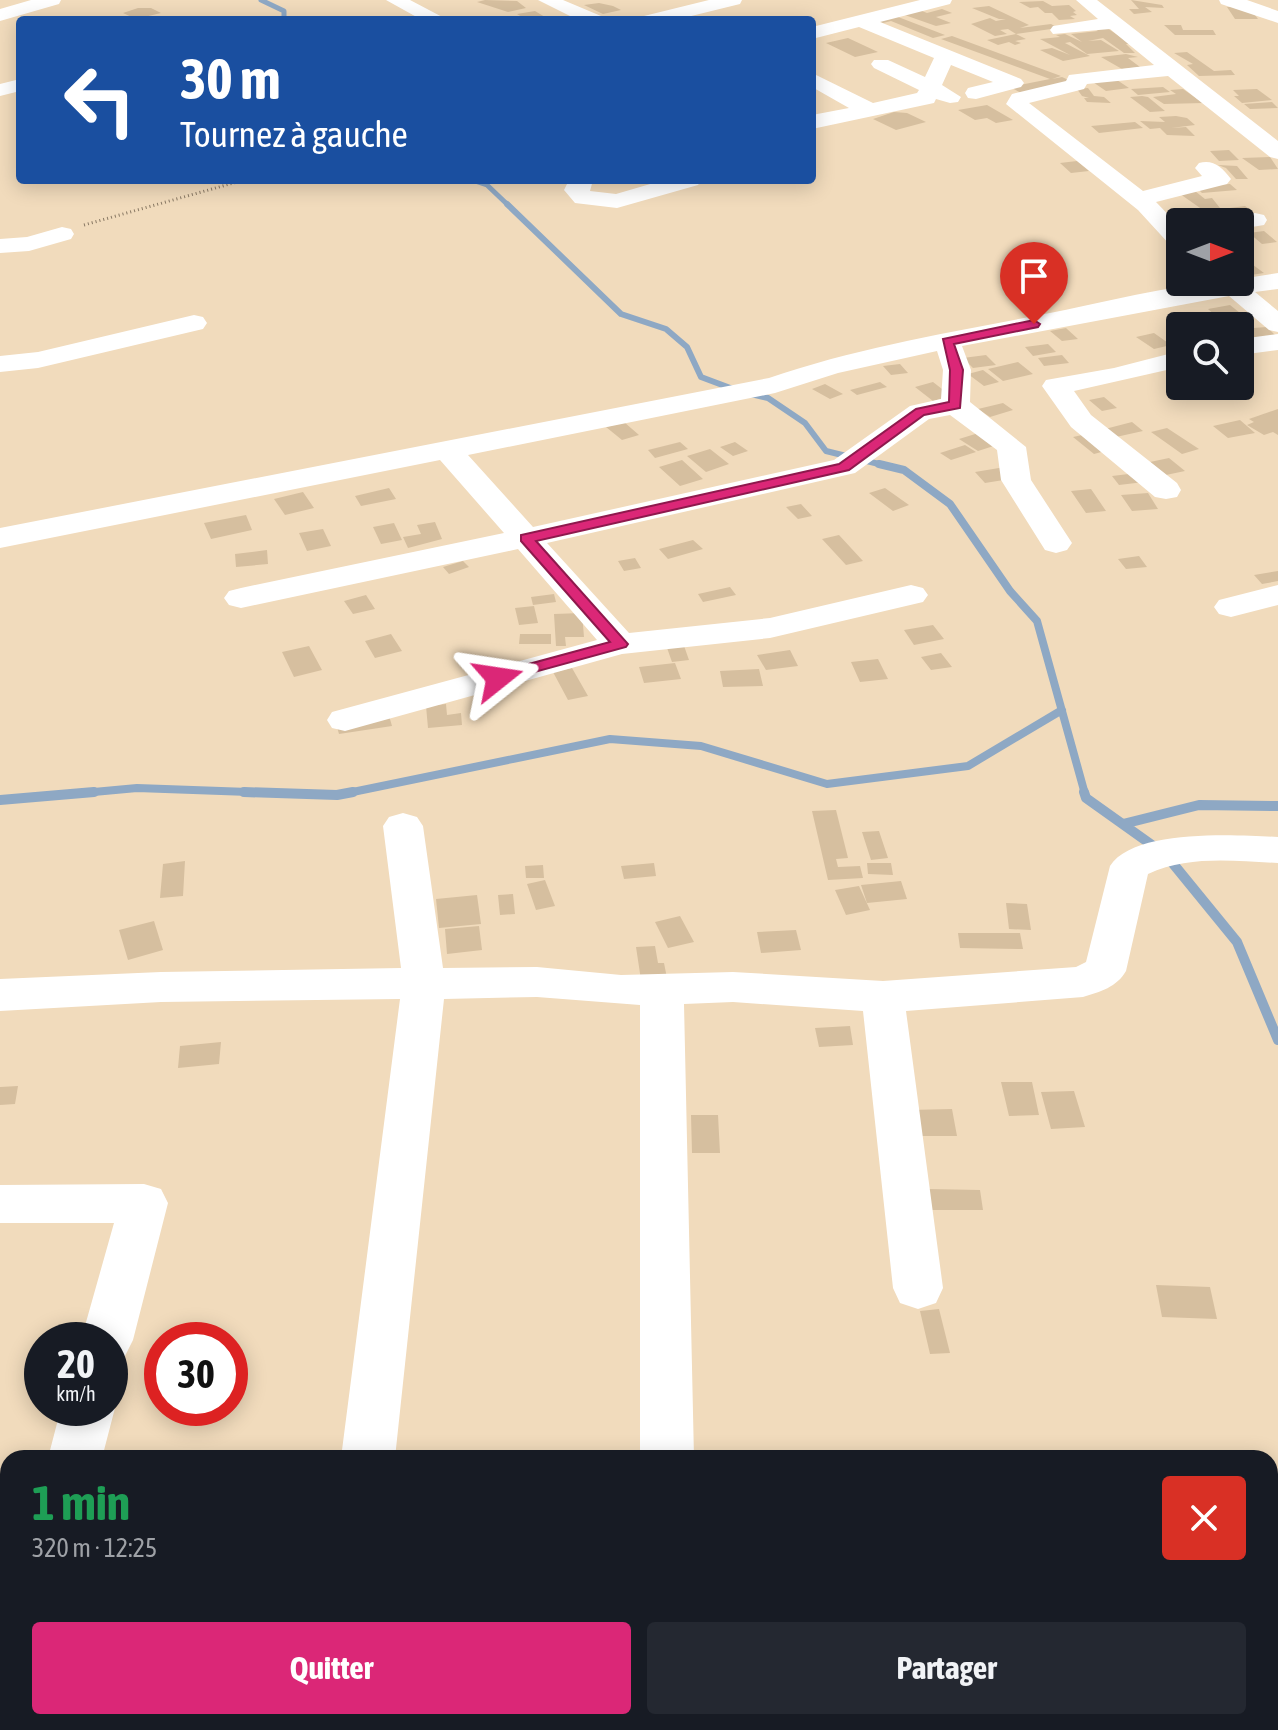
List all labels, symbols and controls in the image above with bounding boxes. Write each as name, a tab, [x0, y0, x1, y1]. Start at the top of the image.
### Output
text: 30 m	[180, 47, 281, 111]
icon: left	[48, 48, 152, 152]
text: Tournez à gauche	[180, 113, 408, 155]
north arrow	[1166, 208, 1254, 296]
map controls	[1166, 208, 1254, 400]
pin	[1000, 242, 1068, 324]
icon: arrive	[1012, 254, 1056, 298]
button: search	[1166, 312, 1254, 400]
position arrow	[456, 636, 540, 720]
speed limit sign: 30	[144, 1322, 248, 1426]
text: 20	[57, 1341, 95, 1386]
text: km/h	[56, 1382, 96, 1405]
text: 1 min	[32, 1475, 130, 1530]
button: close	[1162, 1476, 1246, 1560]
text: 320 m · 12:25	[32, 1533, 157, 1563]
button: Quitter	[32, 1622, 631, 1714]
button: Partager	[647, 1622, 1246, 1714]

